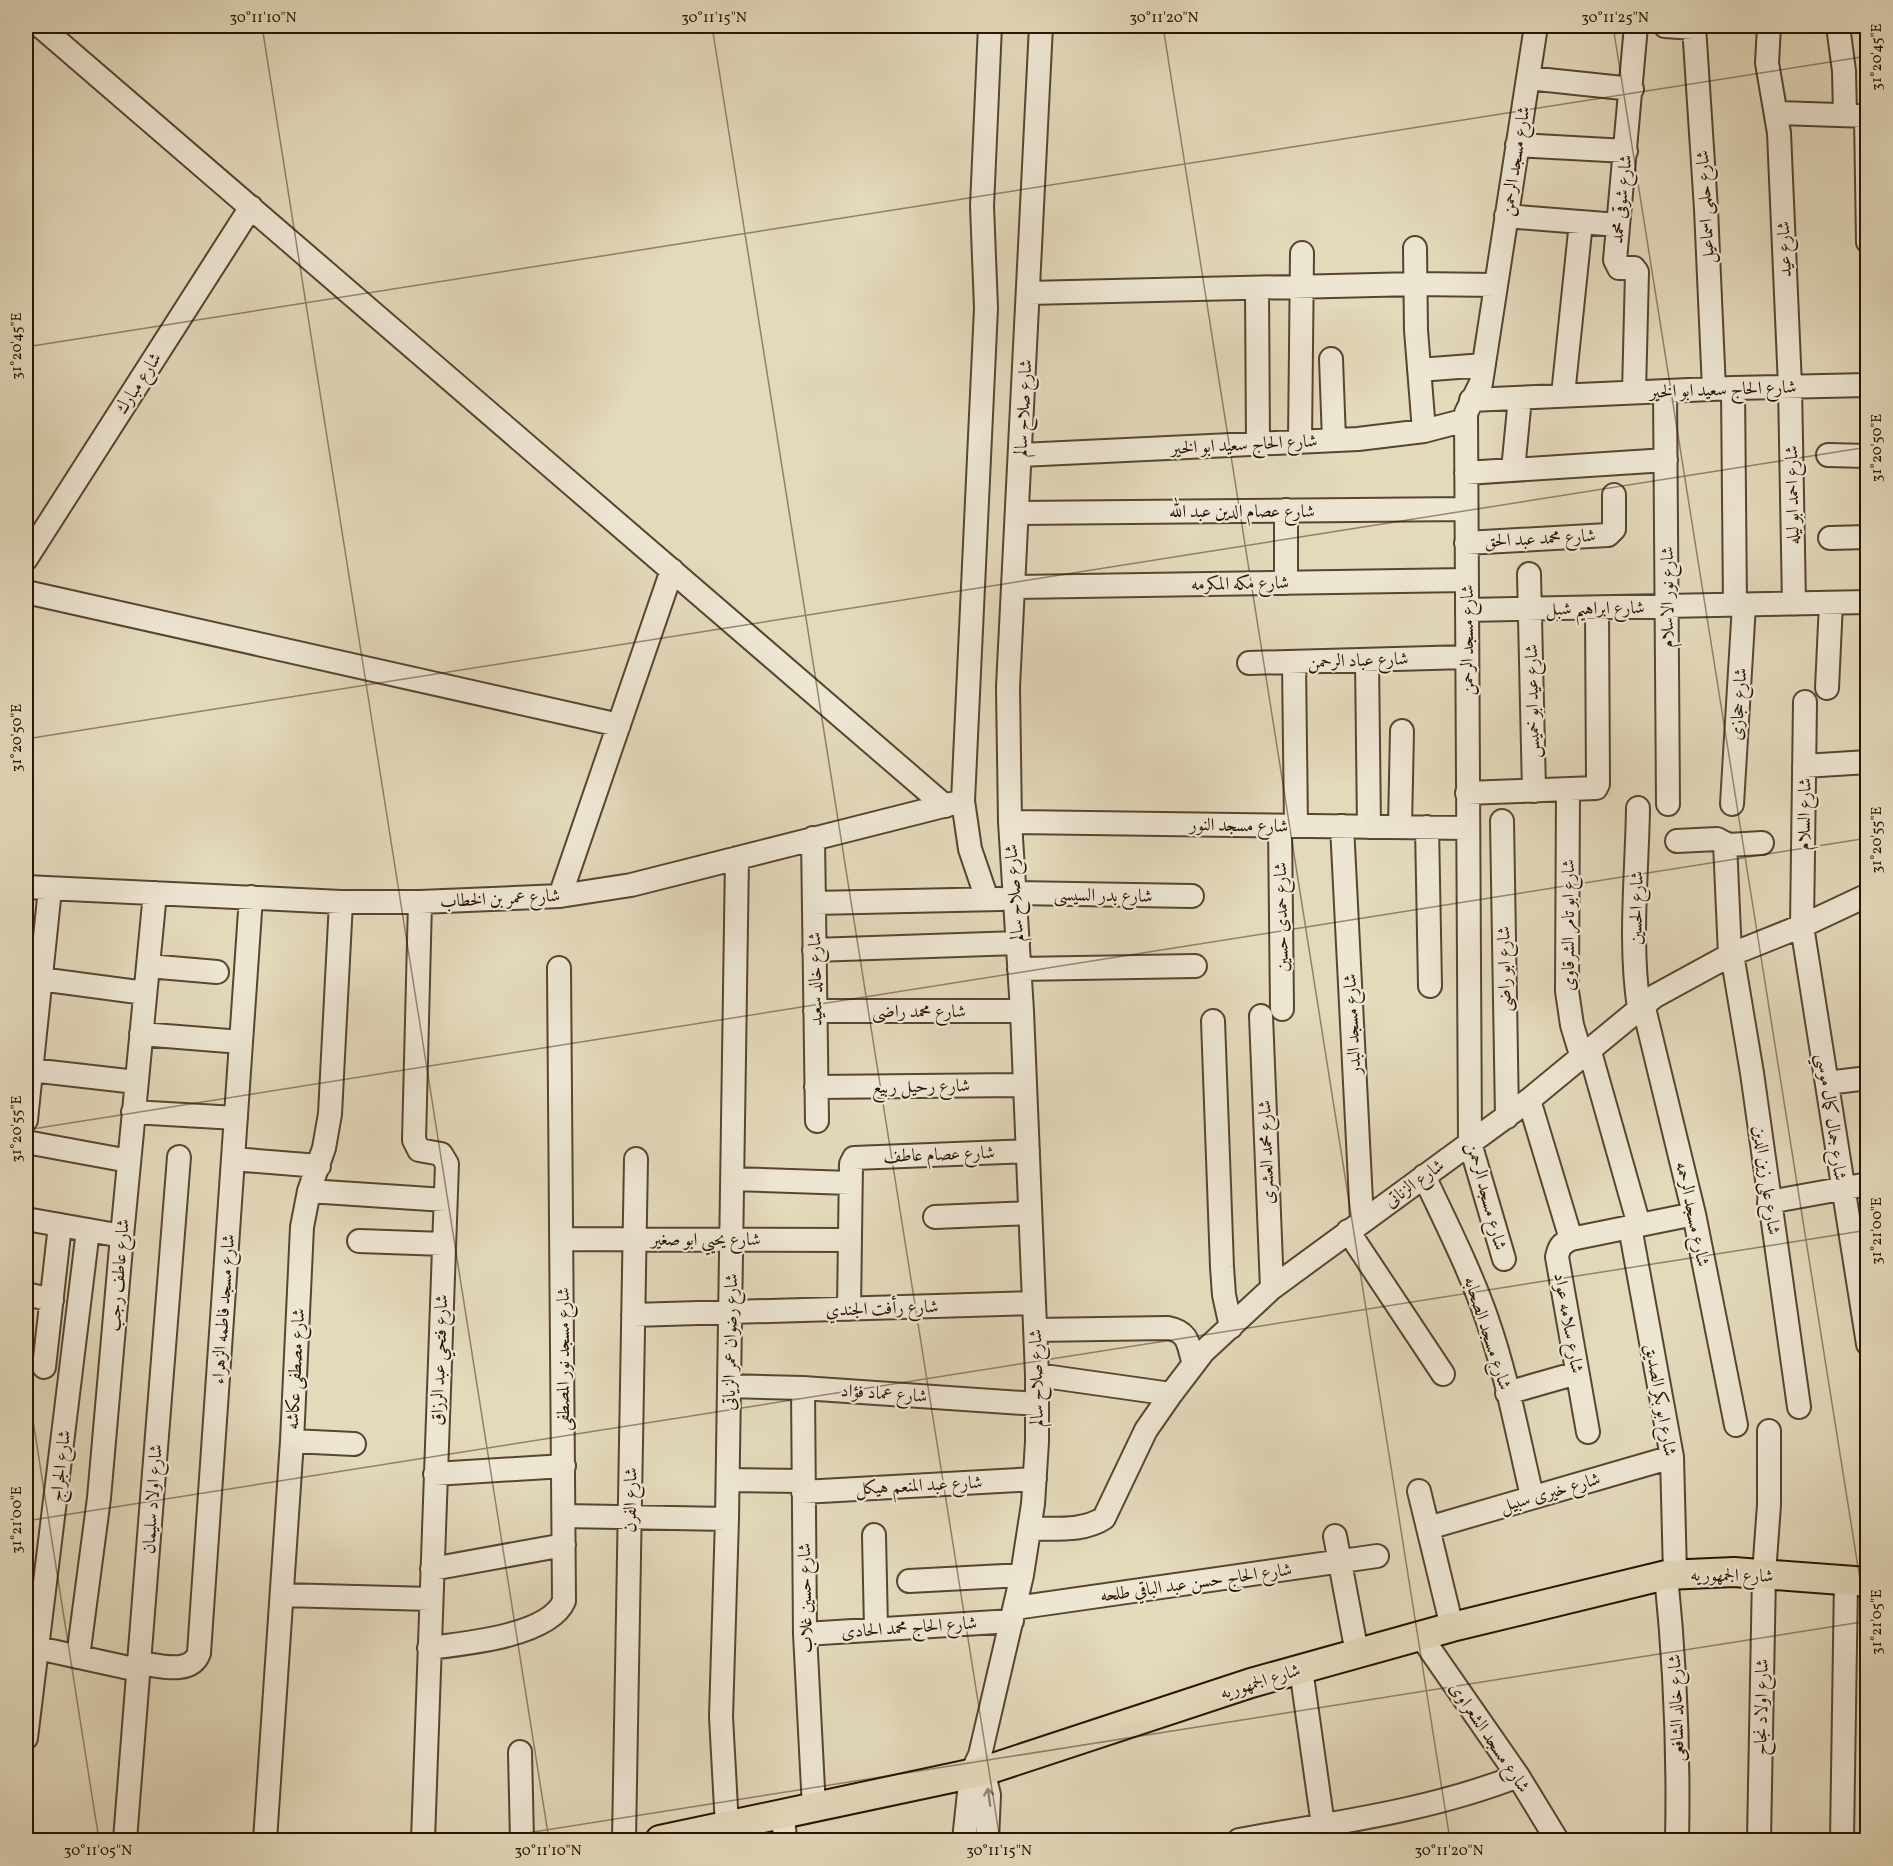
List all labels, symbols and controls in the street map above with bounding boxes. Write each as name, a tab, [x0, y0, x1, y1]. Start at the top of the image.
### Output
text: 30°11'10"N	[229, 8, 297, 29]
text: 30°11'15"N	[681, 8, 747, 29]
text: 30°11'20"N	[1129, 8, 1199, 29]
text: 30°11'25"N	[1581, 8, 1649, 29]
text: 31°20'45"E	[1867, 23, 1888, 91]
street label: شارع مسجد الرحمن	[1495, 104, 1538, 218]
street label: شارع حلمى اسماعيل	[1691, 150, 1723, 264]
street label: شارع شوقى محمد	[1605, 153, 1641, 245]
street label: شارع عيد	[1772, 220, 1800, 278]
text: 31°20'45"E	[7, 312, 28, 380]
street label: شارع مبارك	[110, 348, 169, 420]
street label: شارع صلاح سالم	[1009, 359, 1042, 458]
street label: شارع الحاج سعيد ابو الخير	[1647, 375, 1797, 408]
text: 31°20'50"E	[1867, 414, 1888, 482]
street label: شارع الحاج سعيد ابو الخير	[1168, 429, 1318, 464]
street label: شارع احمد ابو ليله	[1780, 445, 1808, 545]
street label: شارع عصام الدين عبد الله	[1169, 497, 1315, 527]
street label: شارع محمد عبد الحق	[1484, 524, 1596, 556]
street label: شارع نور الاسلام	[1656, 546, 1683, 648]
street label: شارع مكه المكرمه	[1191, 571, 1289, 599]
street label: شارع مسجد الرحمن	[1456, 584, 1482, 696]
street label: شارع ابراهيم شبل	[1545, 596, 1645, 627]
street label: شارع عيد ابو خميس	[1520, 644, 1548, 758]
street label: شارع عباد الرحمن	[1307, 647, 1409, 677]
street label: شارع حجازى	[1724, 667, 1755, 741]
text: 31°20'50"E	[7, 704, 28, 772]
street label: شارع السلام	[1792, 777, 1821, 851]
text: 31°20'55"E	[1867, 806, 1888, 874]
street label: شارع مسجد النور	[1187, 813, 1288, 841]
street label: شارع صلاح سالم	[1000, 843, 1033, 942]
street label: شارع ابو تامر الشرقاوى	[1557, 859, 1583, 991]
street label: شارع حمدى حسين	[1269, 862, 1297, 972]
street label: شارع الحسين	[1624, 871, 1652, 945]
street label: شارع بدر السيسى	[1053, 883, 1153, 911]
street label: شارع عمر بن الخطاب	[439, 884, 561, 916]
street label: شارع ابو راضى	[1492, 926, 1520, 1012]
street label: شارع خالد سعيد	[803, 932, 831, 1026]
street label: شارع مسجد البدر	[1338, 973, 1370, 1077]
street label: شارع محمد راضى	[872, 1000, 966, 1026]
street label: شارع جمال كمال موسي	[1806, 1052, 1852, 1183]
street label: شارع رحيل ربيع	[872, 1074, 970, 1103]
text: 31°20'55"E	[7, 1095, 28, 1163]
street label: شارع محمد العشرى	[1253, 1099, 1283, 1204]
street label: شارع على زين الدين	[1744, 1124, 1786, 1237]
street label: شارع مسجد الرحمن	[1458, 1140, 1512, 1254]
street label: شارع عصام عاطف	[883, 1141, 995, 1172]
street label: شارع الزناتى	[1380, 1154, 1451, 1215]
street label: شارع مسجد الرحمه	[1667, 1159, 1715, 1269]
text: 31°21'00"E	[1867, 1197, 1888, 1265]
street label: شارع عاطف رجب	[102, 1218, 138, 1332]
street label: شارع يحيي ابو صغير	[649, 1228, 761, 1256]
street label: شارع مسجد فاطمه الزهراء	[207, 1233, 243, 1385]
street label: شارع سلامه عواد	[1545, 1271, 1589, 1376]
street label: شارع رضوان عمر الزياتى	[718, 1273, 746, 1411]
street label: شارع مسجد الصحابه	[1456, 1274, 1517, 1394]
street label: شارع مسجد نور المصطفى	[552, 1287, 578, 1431]
street label: شارع رأفت الجندي	[825, 1293, 939, 1325]
street label: شارع فتحي عبد الرزاق	[426, 1294, 458, 1426]
street label: شارع مصطفى عكاشه	[281, 1308, 313, 1430]
street label: شارع صلاح سالم	[1024, 1329, 1053, 1427]
street label: شارع ابو بكر الصديق	[1636, 1342, 1682, 1459]
street label: شارع عماد فؤاد	[840, 1379, 928, 1411]
street label: شارع الجراج	[45, 1429, 80, 1504]
street label: شارع اولاد سليمان	[137, 1443, 171, 1555]
street label: شارع الفرن	[618, 1467, 646, 1533]
street label: شارع خيرى سبيل	[1497, 1467, 1604, 1521]
street label: شارع عبد المنعم هيكل	[855, 1471, 983, 1505]
text: 31°21'00"E	[7, 1486, 28, 1554]
street label: شارع حسين غلاب	[793, 1543, 821, 1653]
street label: شارع الحاج حسن عبد الباقي طلحه	[1099, 1558, 1294, 1611]
street label: شارع الجمهوريه	[1690, 1563, 1774, 1591]
text: 31°21'05"E	[1867, 1589, 1888, 1655]
street label: شارع الحاج محمد الحادى	[840, 1611, 978, 1648]
street label: شارع خالد الشافعى	[1663, 1654, 1693, 1762]
street label: شارع الجمهوريه	[1217, 1658, 1304, 1708]
street label: شارع اولاد نجاح	[1749, 1658, 1778, 1756]
street label: شارع مسجد الشعراوى	[1442, 1678, 1535, 1799]
one-way arrow	[983, 1788, 994, 1808]
text: 30°11'05"N	[64, 1841, 132, 1862]
text: 30°11'10"N	[514, 1841, 582, 1862]
text: 30°11'15"N	[966, 1841, 1032, 1862]
text: 30°11'20"N	[1414, 1841, 1484, 1862]

